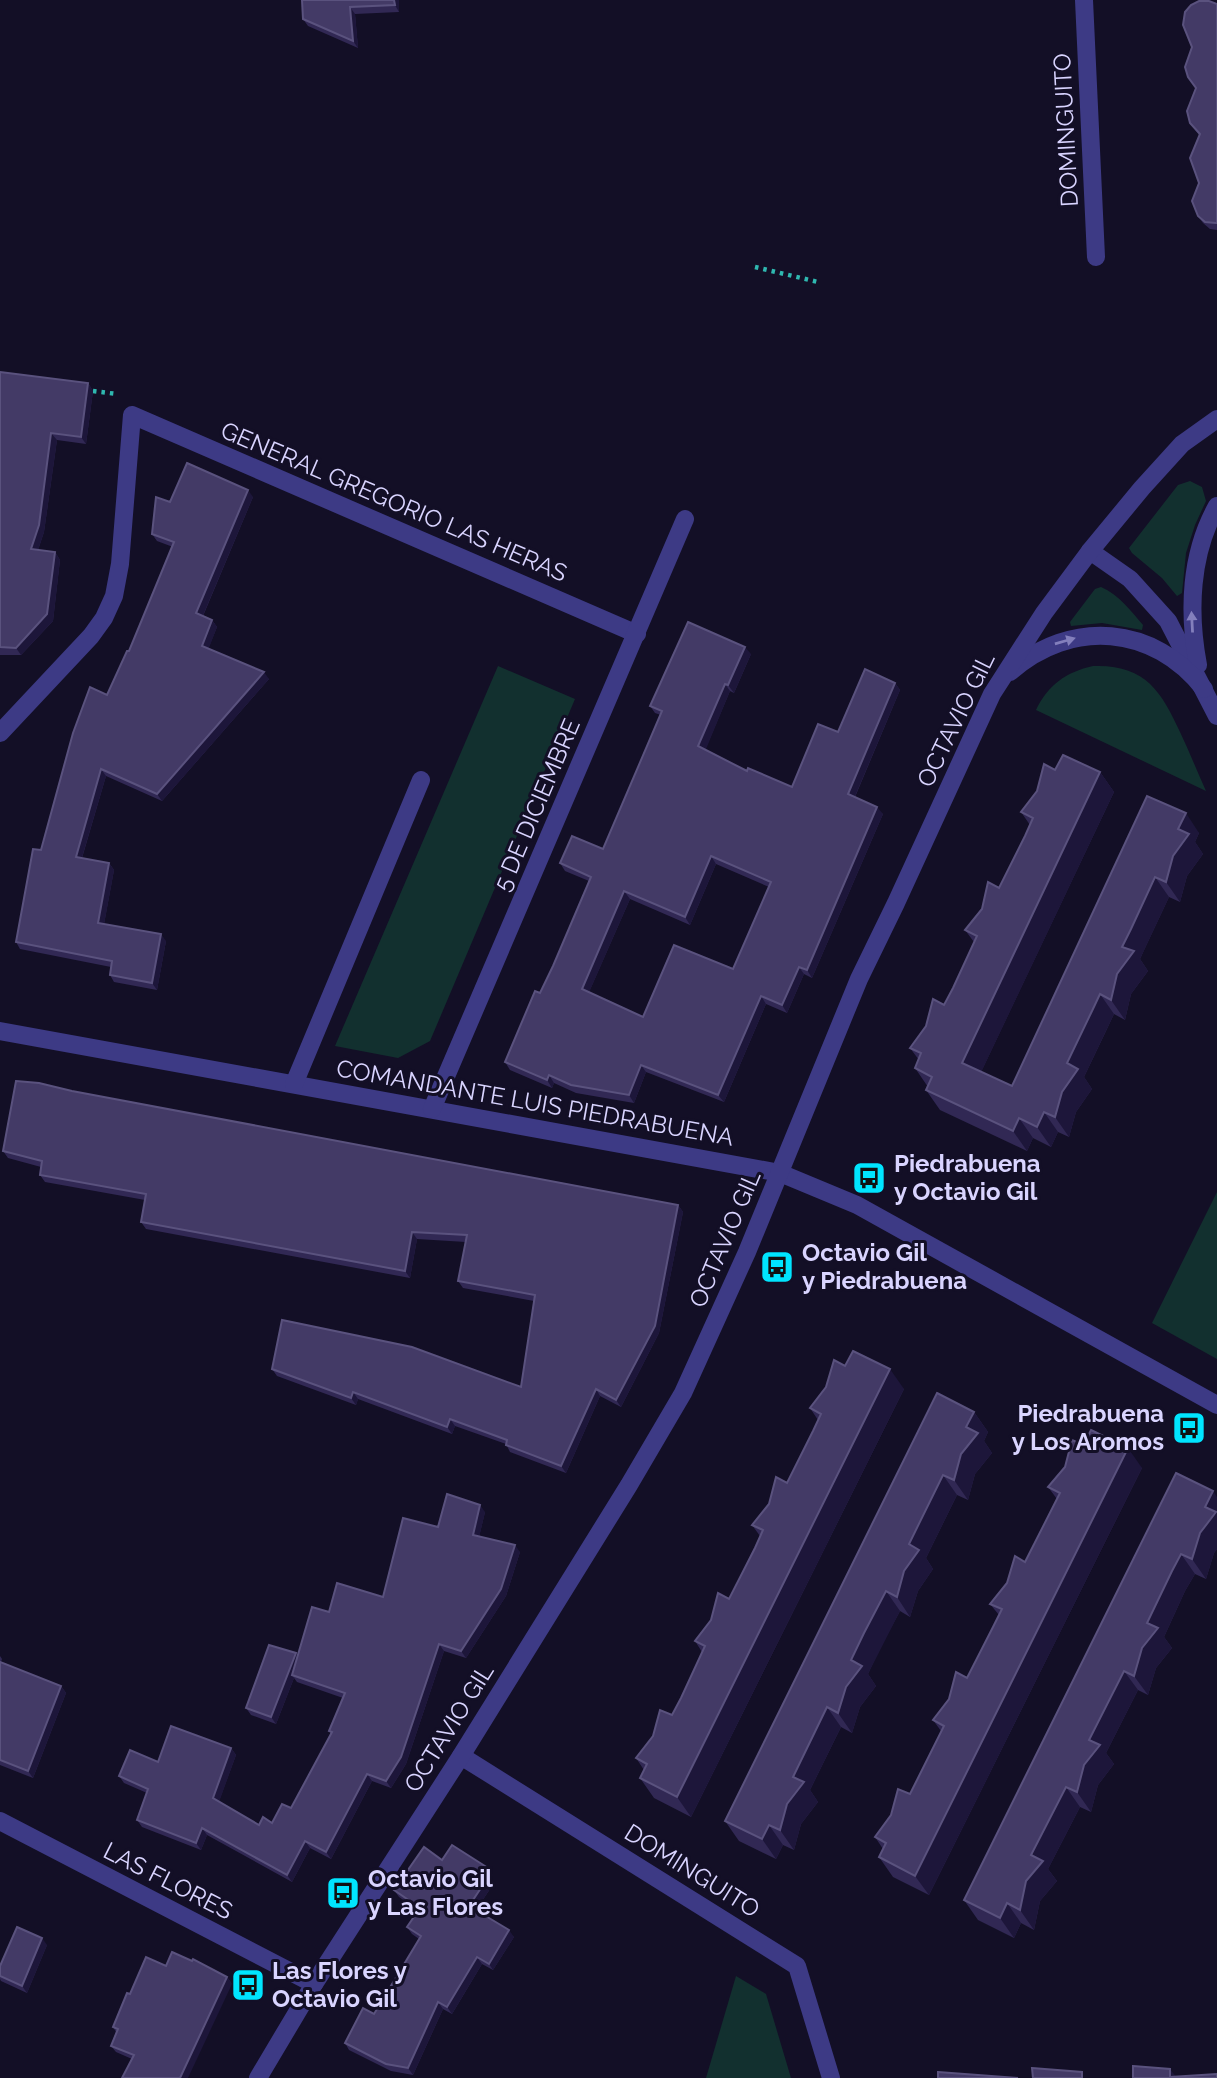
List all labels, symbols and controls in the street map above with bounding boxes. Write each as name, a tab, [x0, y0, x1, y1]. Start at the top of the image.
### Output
street label: DOMINGUITO	[1047, 52, 1084, 208]
street label: GENERAL GREGORIO LAS HERAS	[217, 415, 572, 588]
one-way arrow	[1187, 610, 1198, 632]
one-way arrow	[1054, 635, 1076, 646]
street label: OCTAVIO GIL	[911, 648, 1001, 792]
street label: 5 DE DICIEMBRE	[487, 714, 586, 895]
street label: COMANDANTE LUIS PIEDRABUENA	[334, 1053, 736, 1152]
place label: Piedrabuena y Octavio Gil	[894, 1149, 1041, 1206]
bus stop icon: Piedrabuena y Octavio Gil	[850, 1159, 888, 1197]
street label: OCTAVIO GIL	[683, 1166, 766, 1312]
place label: Octavio Gil y Piedrabuena	[802, 1238, 967, 1295]
bus stop icon: Octavio Gil y Piedrabuena	[758, 1248, 796, 1286]
place label: Piedrabuena y Los Aromos	[1012, 1399, 1164, 1456]
bus stop icon: Piedrabuena y Los Aromos	[1170, 1409, 1208, 1447]
street label: OCTAVIO GIL	[398, 1658, 500, 1797]
street label: DOMINGUITO	[619, 1817, 765, 1924]
street label: LAS FLORES	[99, 1836, 238, 1925]
place label: Octavio Gil y Las Flores	[368, 1864, 503, 1921]
bus stop icon: Octavio Gil y Las Flores	[324, 1874, 362, 1912]
place label: Las Flores y Octavio Gil	[272, 1956, 407, 2013]
bus stop icon: Las Flores y Octavio Gil	[229, 1966, 267, 2004]

